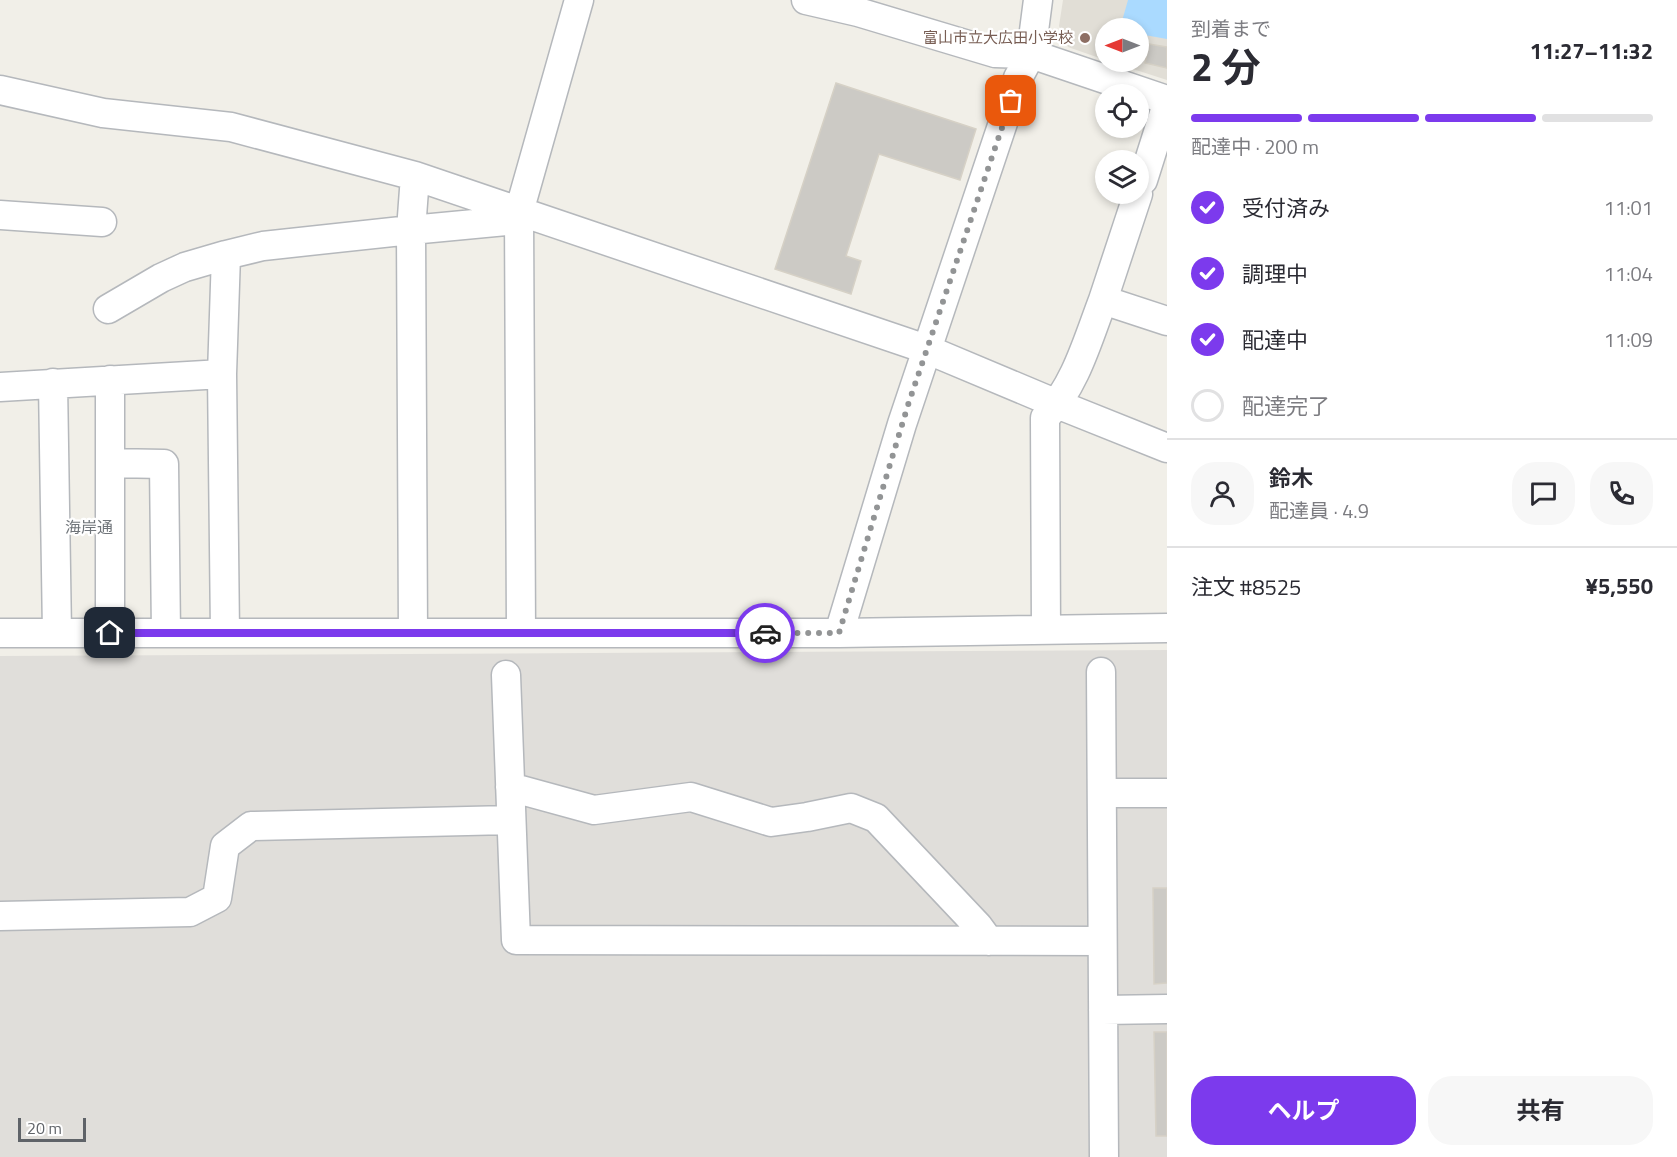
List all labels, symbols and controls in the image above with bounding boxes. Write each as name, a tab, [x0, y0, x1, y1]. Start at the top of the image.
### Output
text: 到着まで	[1191, 13, 1271, 44]
north arrow	[1095, 18, 1149, 72]
map controls	[1095, 18, 1149, 204]
place label: 富山市立大広田小学校	[923, 26, 1073, 49]
marker: 富山市立大広田小学校	[1078, 31, 1092, 45]
text: 11:27–11:32	[1530, 34, 1653, 68]
text: 2 分	[1191, 37, 1260, 96]
pin	[985, 75, 1036, 126]
icon: bag	[994, 84, 1027, 117]
button: locate	[1095, 84, 1149, 138]
text: 配達中 · 200 m	[1191, 131, 1319, 162]
button: layers	[1095, 150, 1149, 204]
icon: check	[1191, 191, 1224, 224]
text: 受付済み	[1242, 191, 1330, 225]
text: 11:01	[1604, 192, 1653, 223]
icon: check	[1191, 257, 1224, 290]
text: 調理中	[1242, 257, 1308, 291]
text: 11:04	[1604, 258, 1653, 289]
icon: check	[1191, 323, 1224, 356]
text: 配達中	[1242, 323, 1308, 357]
text: 11:09	[1604, 324, 1653, 355]
text: 配達完了	[1242, 389, 1330, 423]
text: 鈴木	[1269, 461, 1313, 495]
button: person	[1191, 462, 1254, 525]
button: chat	[1512, 462, 1575, 525]
button: phone	[1590, 462, 1653, 525]
text: 配達員 · 4.9	[1269, 495, 1369, 526]
district label: 海岸通	[65, 515, 113, 539]
text: ¥5,550	[1586, 569, 1653, 603]
text: 注文 #8525	[1191, 570, 1301, 604]
courier	[735, 603, 795, 663]
pin	[84, 607, 135, 658]
icon: home	[93, 616, 126, 649]
icon: car	[749, 617, 782, 650]
button: ヘルプ	[1191, 1076, 1416, 1145]
button: 共有	[1428, 1076, 1653, 1145]
scale bar	[18, 1115, 86, 1142]
text: 20 m	[27, 1116, 62, 1140]

